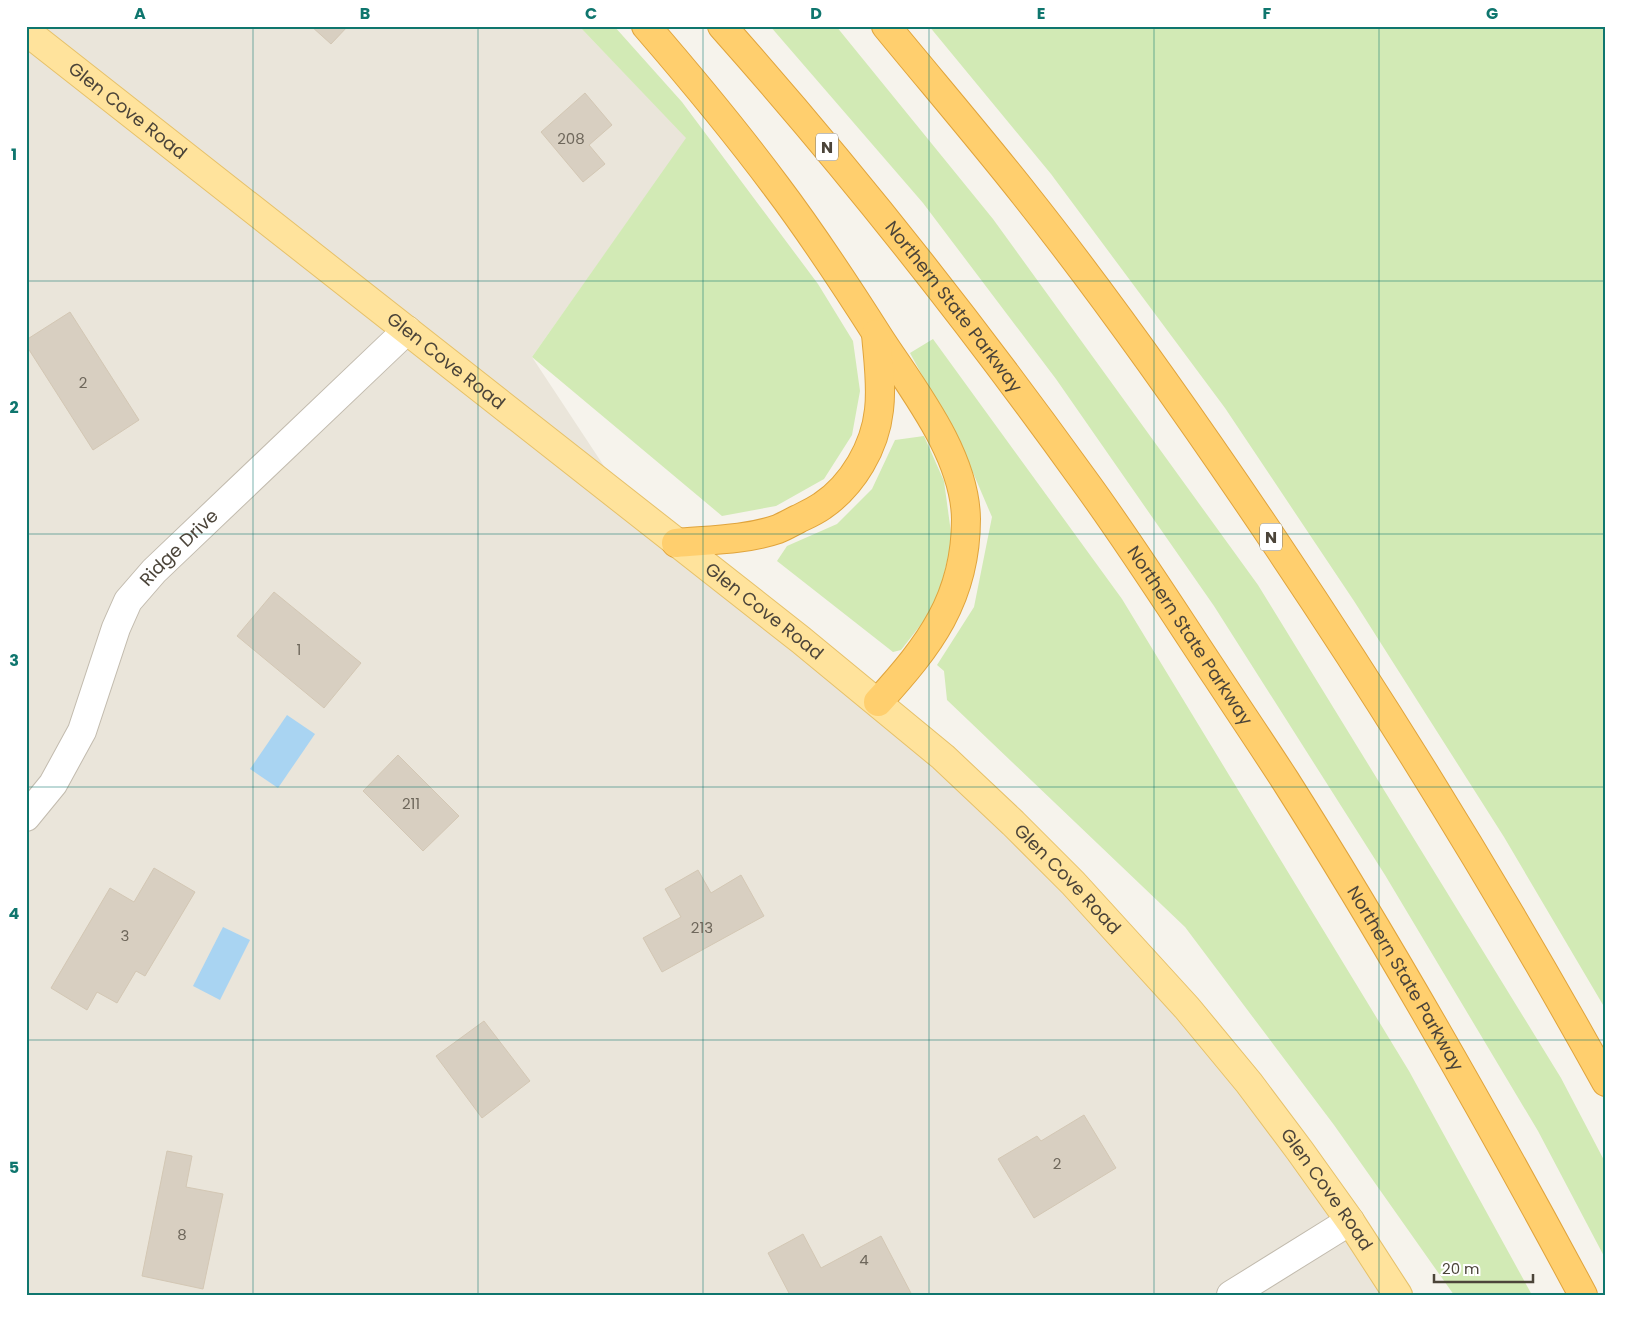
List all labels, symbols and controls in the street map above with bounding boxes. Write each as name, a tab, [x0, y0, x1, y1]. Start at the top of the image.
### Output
text: A	[134, 2, 146, 25]
text: B	[360, 2, 370, 25]
text: C	[585, 2, 597, 25]
text: D	[810, 2, 822, 25]
text: E	[1037, 2, 1045, 25]
text: F	[1263, 2, 1272, 25]
text: G	[1486, 2, 1498, 25]
street label: Glen Cove Road	[63, 56, 192, 165]
house number: 208	[557, 128, 585, 149]
road number: N	[816, 134, 838, 160]
text: 1	[11, 143, 17, 166]
street label: Northern State Parkway	[880, 215, 1028, 397]
street label: Glen Cove Road	[382, 306, 511, 415]
house number: 2	[79, 372, 87, 393]
text: 2	[9, 396, 19, 419]
street label: Ridge Drive	[134, 503, 224, 591]
road number: N	[1260, 524, 1282, 550]
street label: Northern State Parkway	[1121, 541, 1259, 730]
street label: Glen Cove Road	[700, 556, 829, 665]
house number: 1	[297, 639, 301, 660]
text: 3	[9, 649, 19, 672]
house number: 211	[402, 793, 420, 814]
street label: Glen Cove Road	[1009, 818, 1127, 939]
street label: Northern State Parkway	[1341, 881, 1470, 1075]
text: 4	[9, 902, 20, 925]
house number: 213	[691, 917, 713, 938]
house number: 3	[121, 925, 129, 946]
street label: Glen Cove Road	[1275, 1123, 1379, 1255]
house number: 2	[1053, 1153, 1061, 1174]
text: 5	[9, 1156, 19, 1179]
house number: 8	[177, 1224, 187, 1245]
house number: 4	[859, 1249, 869, 1270]
scale bar	[1434, 1251, 1533, 1283]
text: 20 m	[1442, 1258, 1480, 1279]

